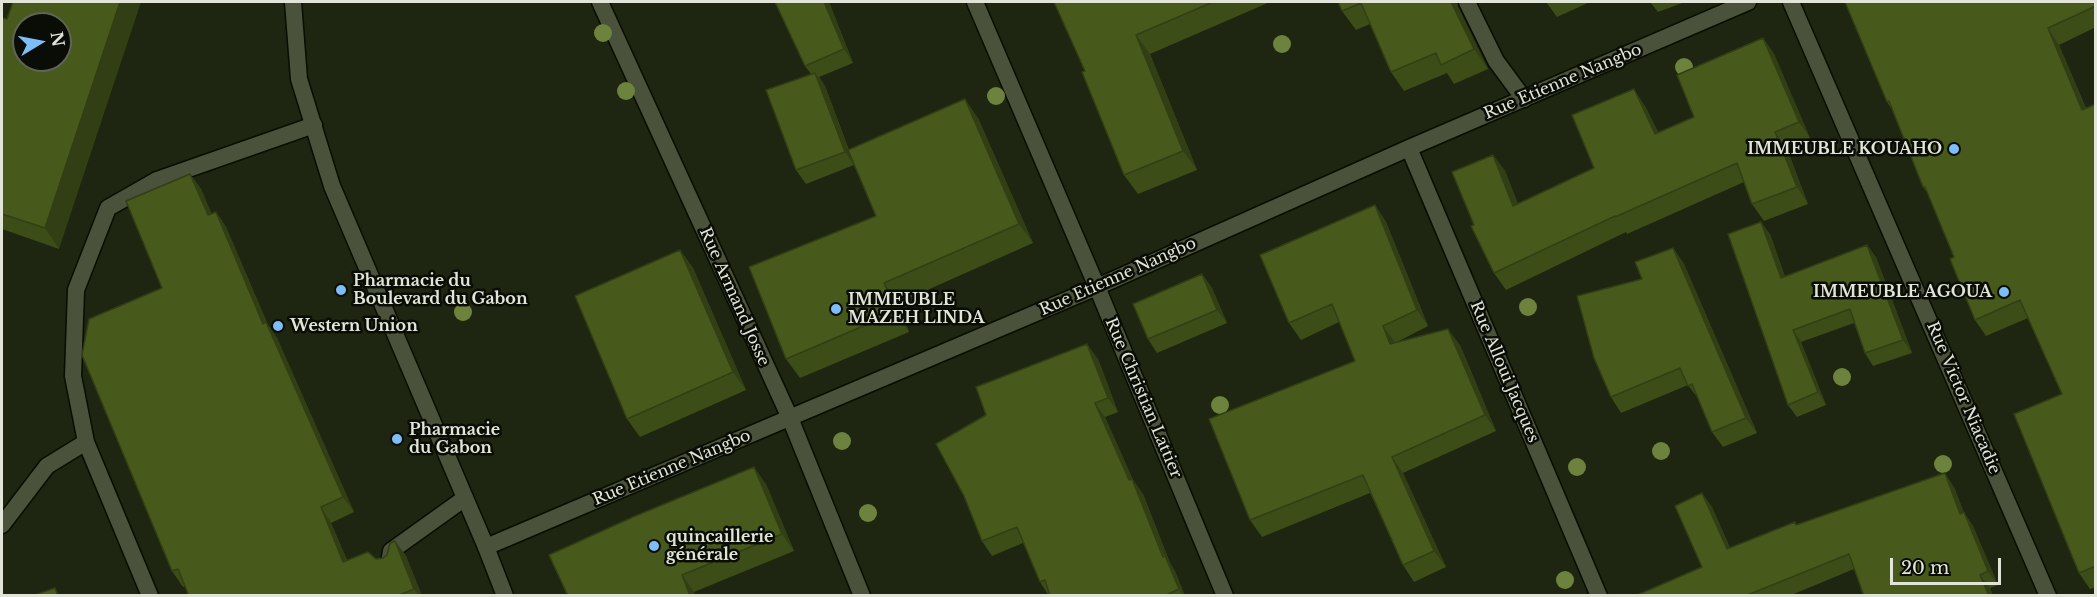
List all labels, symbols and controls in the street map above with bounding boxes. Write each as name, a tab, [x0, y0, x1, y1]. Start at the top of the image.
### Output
north arrow	[12, 12, 72, 72]
text: N	[47, 30, 69, 48]
street label: Rue Etienne Nangbo	[1481, 40, 1645, 124]
place label: IMMEUBLE KOUAHO	[1747, 139, 1942, 159]
marker: IMMEUBLE KOUAHO	[1947, 142, 1961, 156]
street label: Rue Armand Josse	[695, 225, 773, 369]
street label: Rue Etienne Nangbo	[1037, 234, 1199, 320]
place label: Pharmacie du Boulevard du Gabon	[353, 271, 528, 309]
place label: IMMEUBLE AGOUA	[1813, 282, 1992, 302]
marker: Pharmacie du Boulevard du Gabon	[334, 283, 348, 297]
marker: IMMEUBLE AGOUA	[1997, 285, 2011, 299]
place label: IMMEUBLE MAZEH LINDA	[848, 290, 985, 328]
street label: Rue Alloui Jacques	[1465, 298, 1543, 446]
marker: IMMEUBLE MAZEH LINDA	[829, 302, 843, 316]
street label: Rue Christian Lattier	[1101, 315, 1185, 481]
place label: Western Union	[290, 316, 418, 336]
marker: Western Union	[271, 319, 285, 333]
street label: Rue Victor Niacadie	[1922, 319, 2004, 477]
place label: Pharmacie du Gabon	[409, 420, 500, 458]
street label: Rue Etienne Nangbo	[590, 426, 754, 510]
marker: Pharmacie du Gabon	[390, 432, 404, 446]
place label: quincaillerie générale	[666, 527, 773, 565]
marker: quincaillerie générale	[647, 539, 661, 553]
scale bar	[1893, 546, 2004, 584]
text: 20 m	[1901, 557, 1949, 579]

